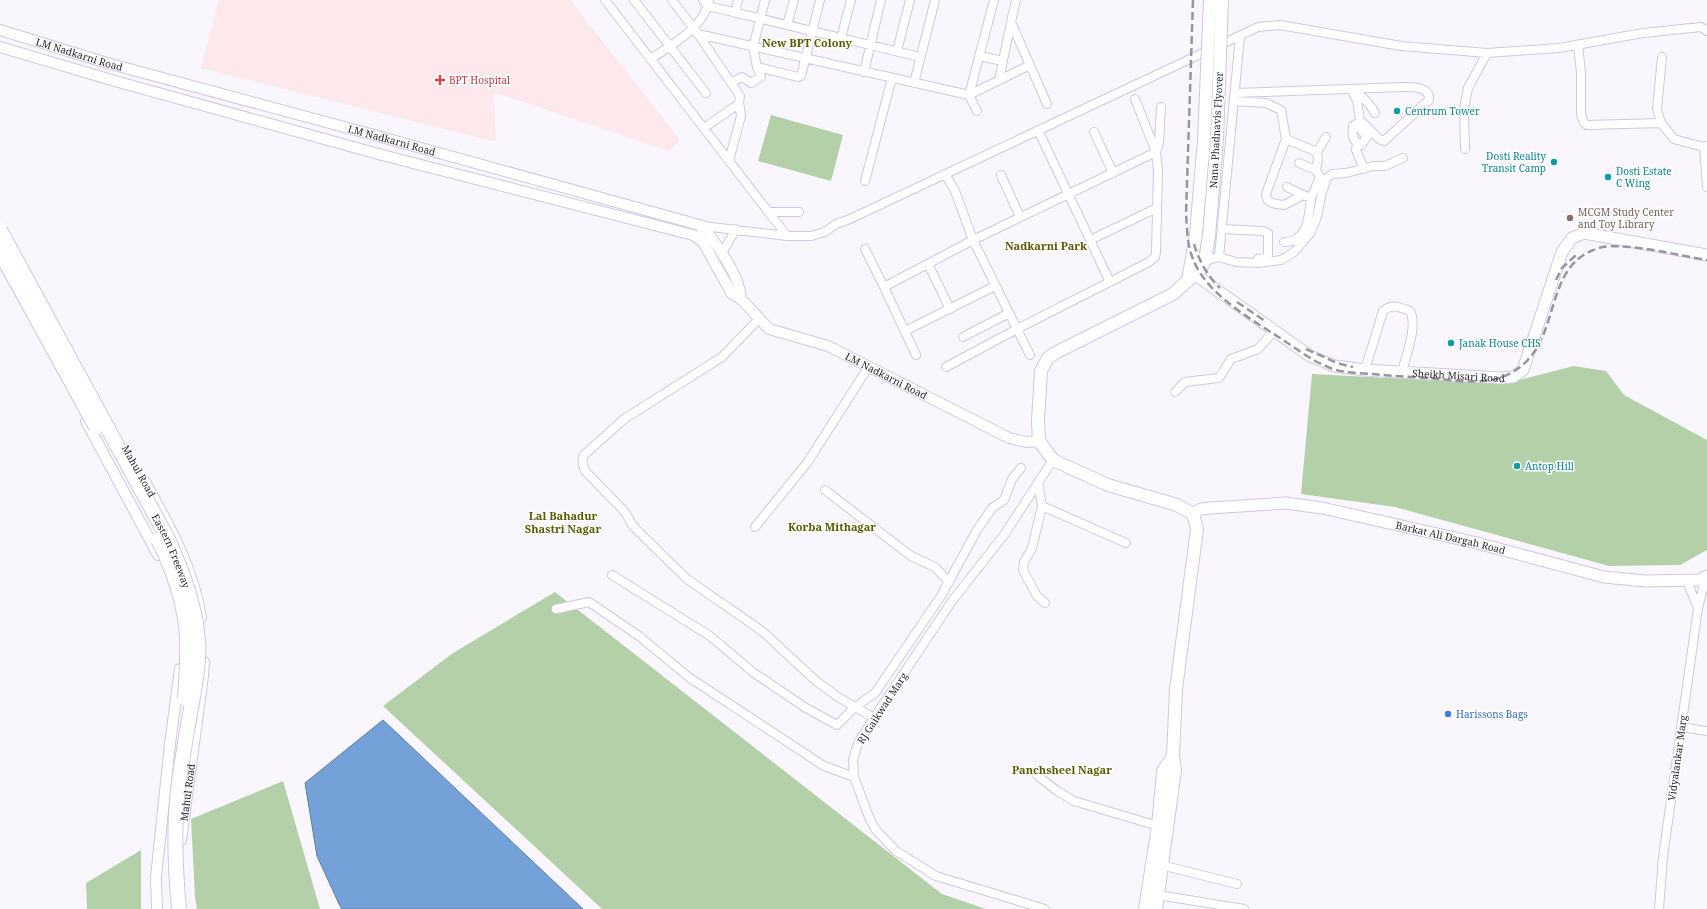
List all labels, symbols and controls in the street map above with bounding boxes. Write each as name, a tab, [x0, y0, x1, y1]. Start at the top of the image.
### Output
street label: LM Nadkarni Road	[34, 34, 124, 74]
district label: New BPT Colony	[762, 35, 853, 50]
street label: Nana Phadnavis Flyover	[1206, 71, 1226, 189]
place label: BPT Hospital	[449, 73, 510, 87]
marker: BPT Hospital	[434, 74, 446, 86]
place label: Centrum Tower	[1405, 104, 1480, 118]
marker: Centrum Tower	[1392, 106, 1402, 116]
street label: LM Nadkarni Road	[346, 121, 437, 159]
place label: Dosti Reality Transit Camp	[1482, 149, 1546, 175]
marker: Dosti Reality Transit Camp	[1549, 157, 1559, 167]
place label: Dosti Estate C Wing	[1616, 164, 1672, 190]
marker: Dosti Estate C Wing	[1603, 172, 1613, 182]
place label: MCGM Study Center and Toy Library	[1578, 205, 1674, 231]
marker: MCGM Study Center and Toy Library	[1565, 213, 1575, 223]
district label: Nadkarni Park	[1005, 238, 1087, 253]
place label: Janak House CHS	[1458, 336, 1541, 350]
marker: Janak House CHS	[1446, 338, 1456, 348]
street label: LM Nadkarni Road	[843, 349, 930, 402]
street label: Sheikh Misari Road	[1412, 366, 1505, 385]
street label: Mahul Road	[119, 442, 159, 500]
place label: Antop Hill	[1525, 459, 1574, 473]
marker: Antop Hill	[1512, 461, 1522, 471]
district label: Lal Bahadur Shastri Nagar	[525, 508, 601, 536]
street label: Eastern Freeway	[149, 511, 194, 590]
street label: Barkat Ali Dargah Road	[1394, 518, 1507, 557]
district label: Korba Mithagar	[788, 519, 876, 534]
street label: RJ Gaikwad Marg	[854, 669, 911, 746]
place label: Harissons Bags	[1456, 707, 1528, 721]
marker: Harissons Bags	[1443, 709, 1453, 719]
street label: Vidyalankar Marg	[1664, 714, 1690, 802]
district label: Panchsheel Nagar	[1012, 762, 1112, 777]
street label: Mahul Road	[177, 763, 198, 822]

